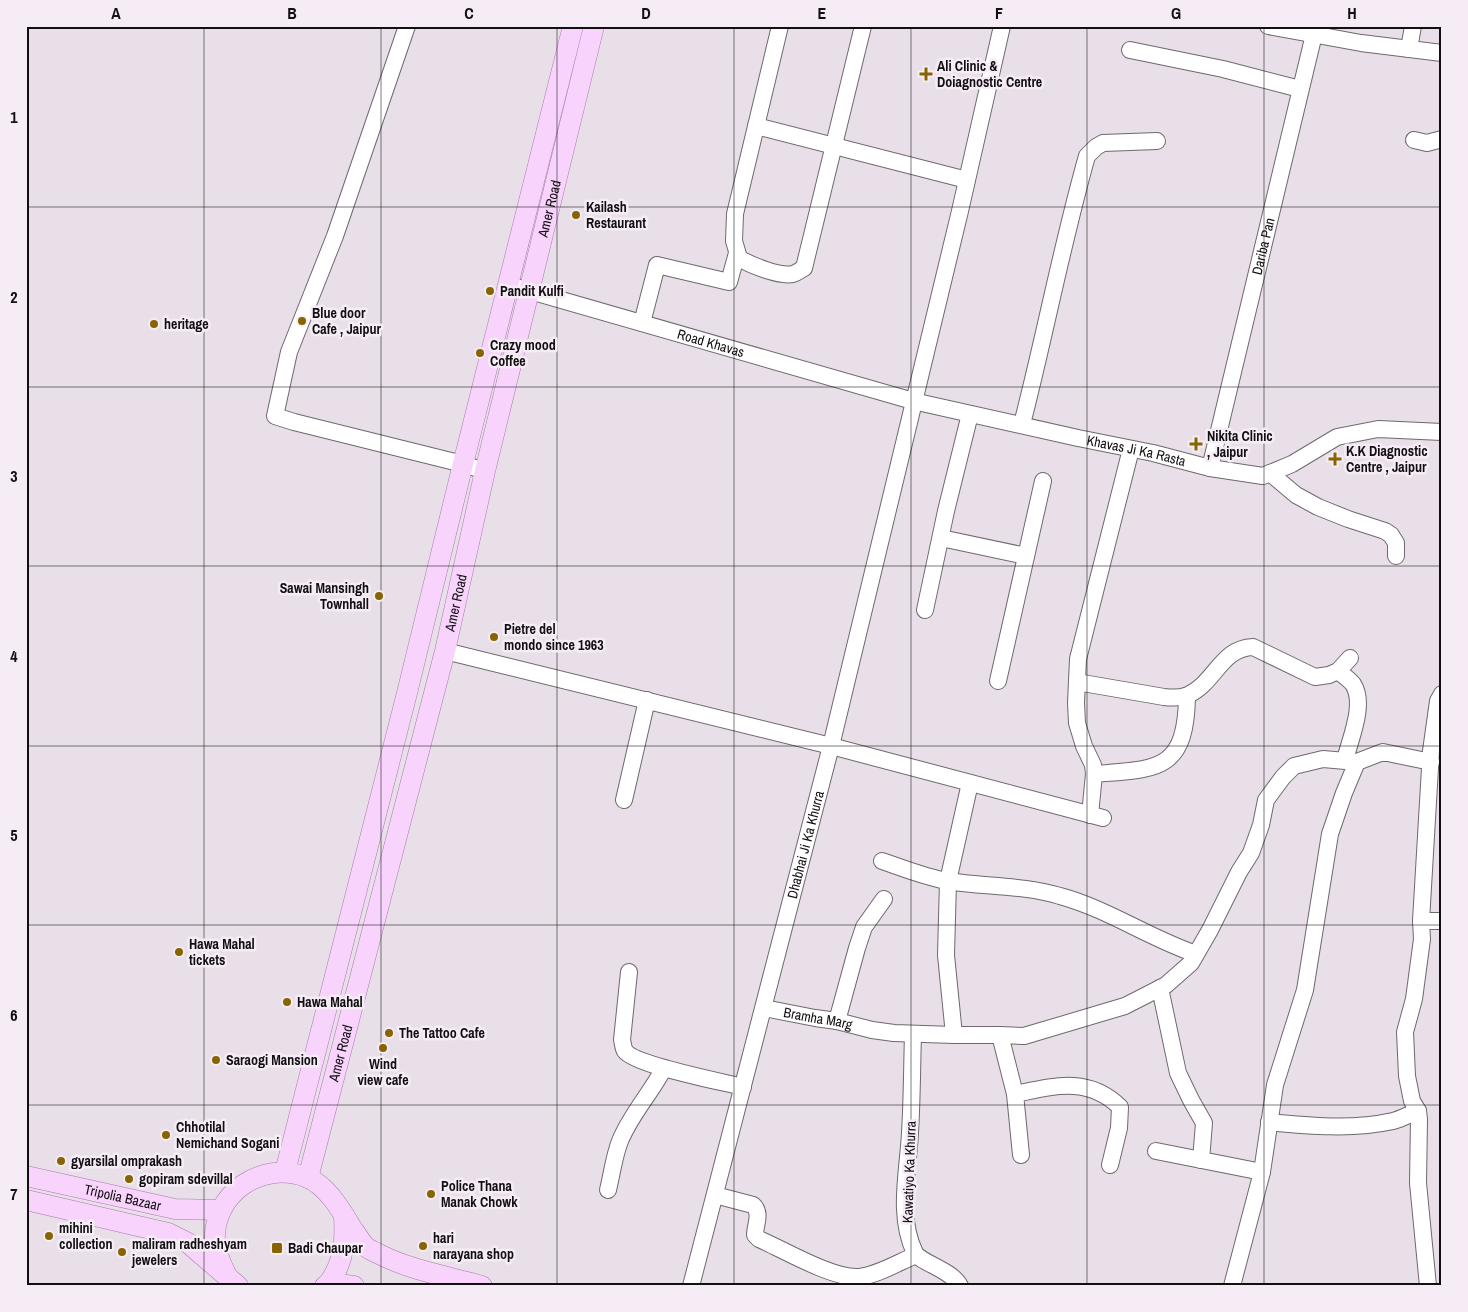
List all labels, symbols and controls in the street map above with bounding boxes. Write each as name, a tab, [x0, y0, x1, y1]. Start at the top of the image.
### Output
text: A	[111, 2, 121, 24]
text: B	[287, 2, 297, 24]
text: C	[464, 2, 474, 24]
text: D	[641, 2, 651, 24]
text: E	[818, 2, 827, 24]
text: F	[995, 2, 1003, 24]
text: G	[1171, 2, 1181, 24]
text: H	[1347, 2, 1357, 24]
place label: Ali Clinic & Doiagnostic Centre	[937, 57, 1042, 91]
marker: Ali Clinic & Doiagnostic Centre	[919, 67, 933, 81]
text: 1	[10, 106, 18, 128]
street label: Amer Road	[533, 178, 565, 240]
place label: Kailash Restaurant	[586, 198, 646, 232]
marker: Kailash Restaurant	[570, 209, 582, 221]
street label: Dariba Pan	[1248, 216, 1279, 277]
place label: Pandit Kulfi	[500, 282, 564, 300]
marker: Pandit Kulfi	[484, 285, 496, 297]
text: 2	[10, 286, 18, 308]
place label: Blue door Cafe , Jaipur	[312, 304, 381, 338]
place label: heritage	[164, 315, 209, 333]
marker: Blue door Cafe , Jaipur	[296, 315, 308, 327]
marker: heritage	[148, 318, 160, 330]
street label: Road Khavas	[675, 325, 747, 361]
place label: Crazy mood Coffee	[490, 336, 556, 370]
marker: Crazy mood Coffee	[474, 347, 486, 359]
place label: Nikita Clinic , Jaipur	[1207, 427, 1273, 461]
street label: Khavas Ji Ka Rasta	[1085, 431, 1188, 470]
marker: Nikita Clinic , Jaipur	[1189, 437, 1203, 451]
place label: K.K Diagnostic Centre , Jaipur	[1346, 442, 1428, 476]
marker: K.K Diagnostic Centre , Jaipur	[1328, 452, 1342, 466]
text: 3	[10, 465, 18, 487]
street label: Amer Road	[440, 572, 471, 634]
place label: Sawai Mansingh Townhall	[280, 579, 369, 613]
marker: Sawai Mansingh Townhall	[373, 590, 385, 602]
place label: Pietre del mondo since 1963	[504, 620, 604, 654]
marker: Pietre del mondo since 1963	[488, 631, 500, 643]
text: 4	[10, 645, 18, 667]
street label: Dhabhai Ji Ka Khurra	[783, 788, 828, 900]
text: 5	[10, 824, 18, 846]
place label: Hawa Mahal tickets	[189, 935, 255, 969]
marker: Hawa Mahal tickets	[173, 946, 185, 958]
place label: Hawa Mahal	[297, 993, 363, 1011]
marker: Hawa Mahal	[281, 996, 293, 1008]
street label: Bramha Marg	[782, 1003, 855, 1034]
text: 6	[10, 1004, 18, 1026]
street label: Amer Road	[324, 1023, 356, 1085]
place label: The Tattoo Cafe	[399, 1024, 485, 1042]
marker: The Tattoo Cafe	[383, 1027, 395, 1039]
marker: Wind view cafe	[377, 1042, 389, 1054]
place label: Saraogi Mansion	[226, 1051, 318, 1069]
marker: Saraogi Mansion	[210, 1054, 222, 1066]
place label: Wind view cafe	[357, 1055, 409, 1089]
place label: Chhotilal Nemichand Sogani	[176, 1118, 279, 1152]
street label: Kawatiyo Ka Khurra	[898, 1120, 920, 1223]
marker: Chhotilal Nemichand Sogani	[160, 1129, 172, 1141]
place label: gyarsilal omprakash	[71, 1152, 182, 1170]
marker: gyarsilal omprakash	[55, 1155, 67, 1167]
place label: gopiram sdevillal	[139, 1170, 233, 1188]
marker: gopiram sdevillal	[123, 1173, 135, 1185]
place label: Police Thana Manak Chowk	[441, 1177, 518, 1211]
street label: Tripolia Bazaar	[83, 1180, 163, 1215]
text: 7	[10, 1183, 18, 1205]
marker: Police Thana Manak Chowk	[425, 1188, 437, 1200]
place label: mihini collection	[59, 1219, 113, 1253]
place label: hari narayana shop	[433, 1229, 514, 1263]
marker: mihini collection	[43, 1230, 55, 1242]
place label: maliram radheshyam jewelers	[131, 1235, 247, 1269]
place label: Badi Chaupar	[288, 1239, 363, 1257]
marker: hari narayana shop	[417, 1240, 429, 1252]
marker: Badi Chaupar	[270, 1241, 284, 1255]
marker: maliram radheshyam jewelers	[116, 1246, 128, 1258]

